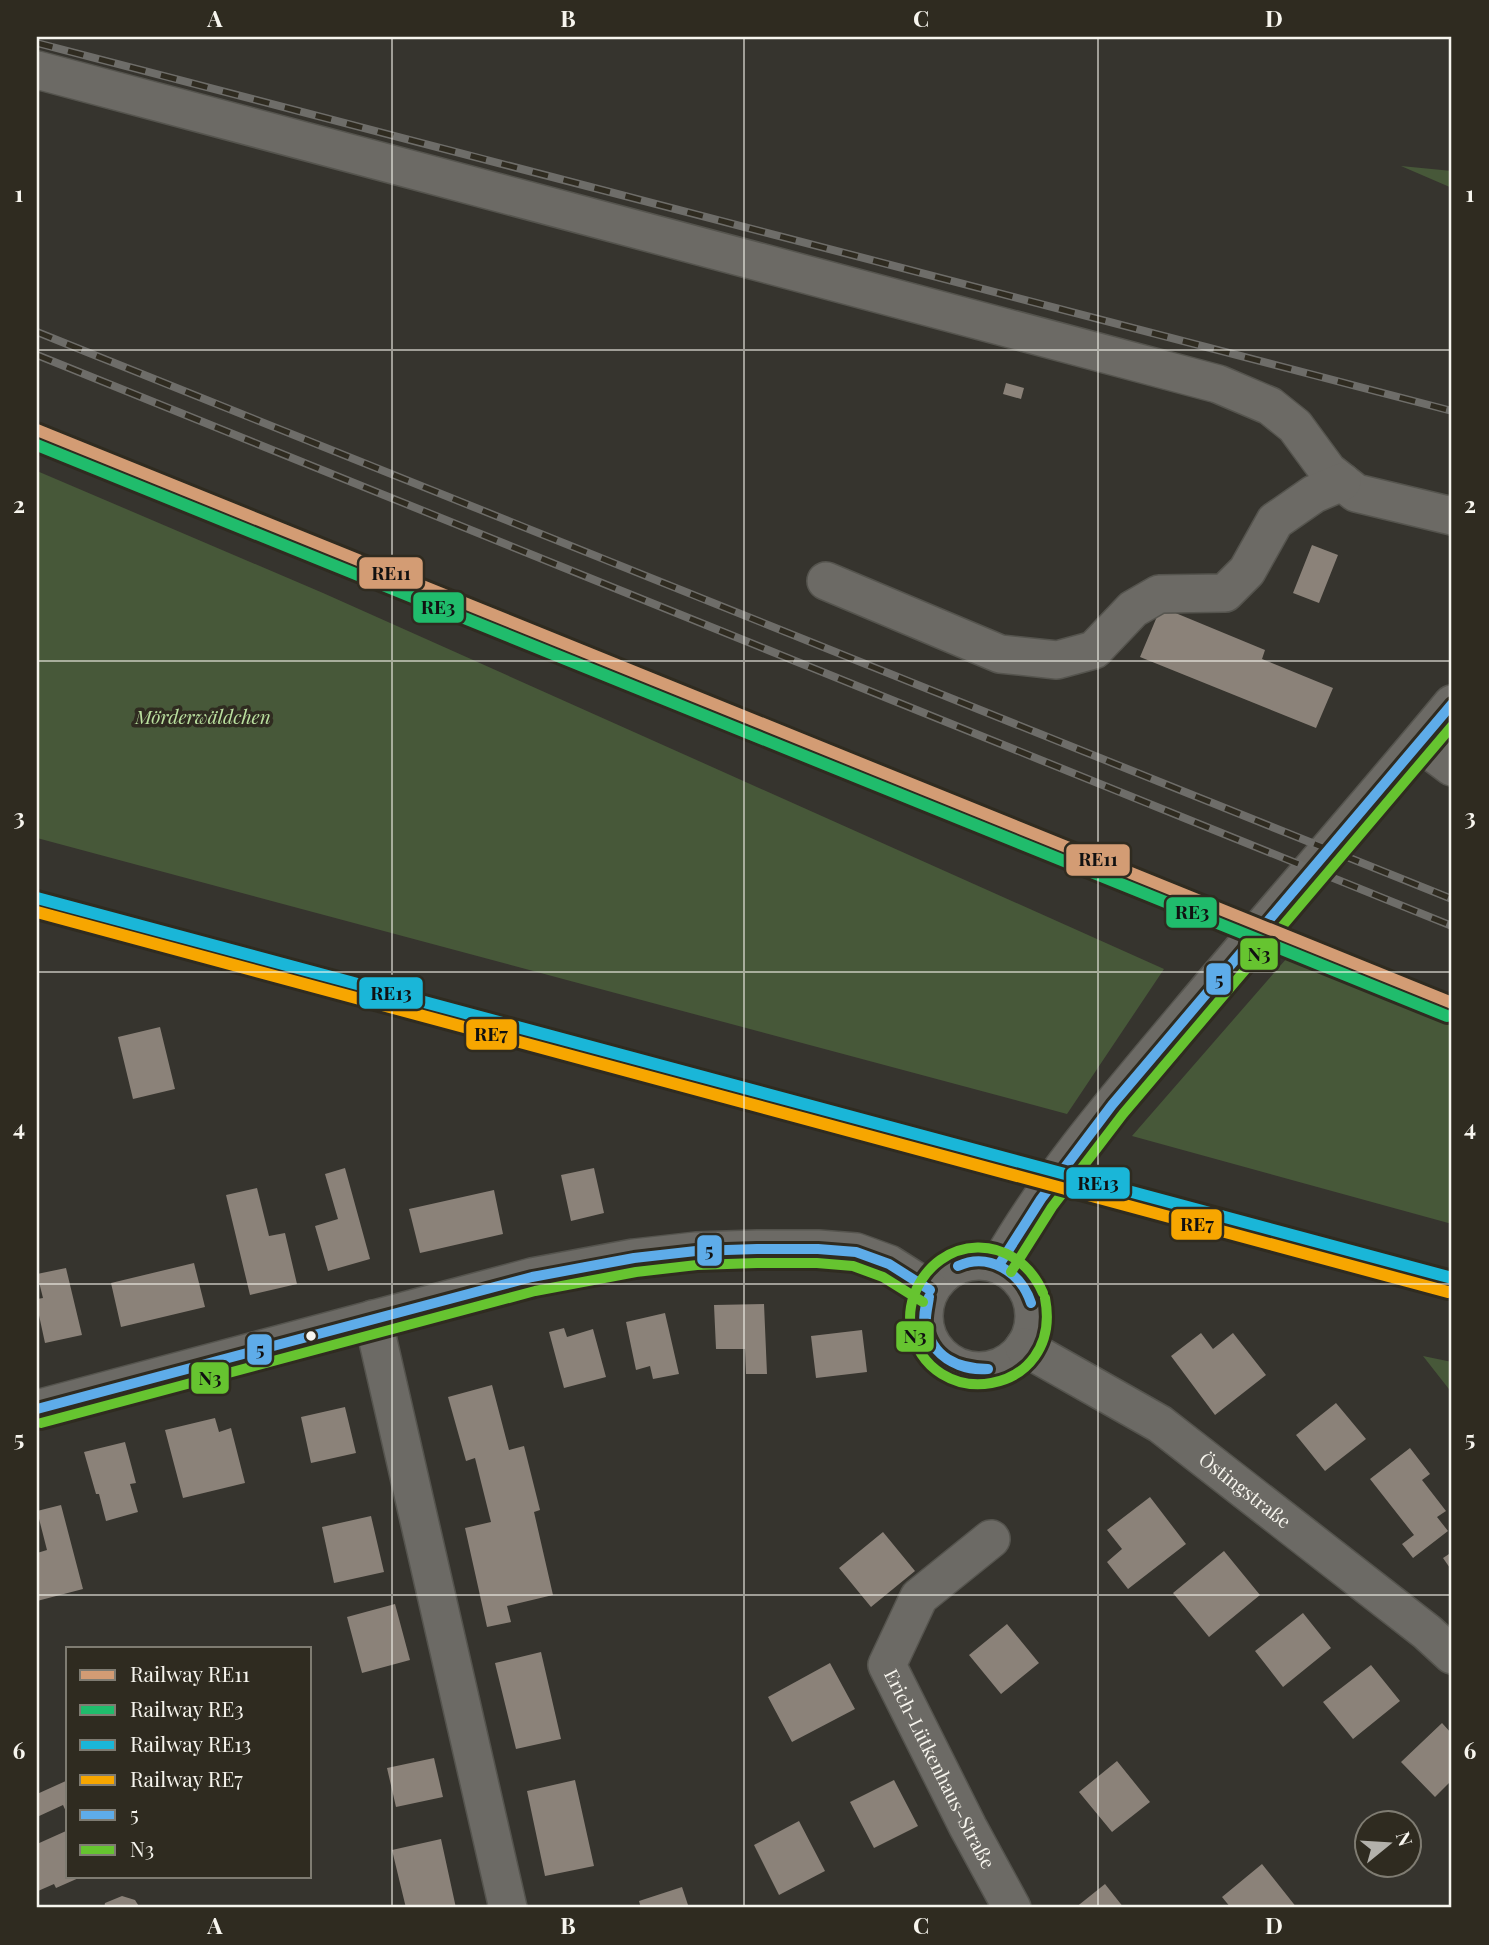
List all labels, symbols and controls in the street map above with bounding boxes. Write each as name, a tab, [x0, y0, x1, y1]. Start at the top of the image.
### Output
text: A	[206, 2, 223, 33]
text: B	[560, 2, 576, 33]
text: C	[913, 2, 929, 33]
text: D	[1265, 2, 1283, 33]
text: 1	[15, 177, 24, 208]
text: 1	[1466, 177, 1475, 208]
text: 2	[13, 488, 25, 519]
text: 2	[1464, 488, 1476, 519]
line badge: RE11	[358, 556, 424, 590]
text: RE11	[371, 559, 411, 585]
line badge: RE3	[412, 591, 465, 624]
text: RE3	[421, 593, 455, 619]
park label: Mörderwäldchen	[134, 703, 271, 729]
text: 3	[13, 800, 25, 831]
text: 3	[1464, 800, 1476, 831]
line badge: RE11	[1065, 843, 1131, 877]
text: RE11	[1078, 845, 1118, 871]
line badge: RE3	[1165, 896, 1218, 929]
text: RE3	[1175, 898, 1209, 924]
line badge: N3	[1239, 937, 1279, 971]
text: N3	[1248, 940, 1271, 966]
line badge: 5	[1205, 962, 1232, 996]
text: 5	[1215, 965, 1224, 991]
line badge: RE13	[358, 976, 424, 1010]
text: RE13	[370, 979, 412, 1005]
line badge: RE7	[465, 1018, 518, 1051]
text: RE7	[474, 1020, 508, 1046]
text: 4	[13, 1111, 25, 1142]
text: 4	[1464, 1111, 1476, 1142]
line badge: RE13	[1065, 1166, 1131, 1200]
text: RE13	[1077, 1169, 1119, 1195]
line badge: RE7	[1170, 1208, 1223, 1241]
text: RE7	[1180, 1210, 1214, 1236]
line badge: 5	[696, 1234, 723, 1267]
text: 5	[705, 1236, 714, 1262]
line badge: N3	[895, 1320, 935, 1353]
text: N3	[904, 1322, 927, 1348]
unlabelled marker	[304, 1329, 318, 1343]
line badge: 5	[246, 1333, 273, 1366]
text: 5	[256, 1335, 265, 1361]
line badge: N3	[190, 1361, 230, 1395]
text: N3	[199, 1364, 222, 1390]
text: 5	[14, 1422, 24, 1453]
text: 5	[1465, 1422, 1475, 1453]
street label: Östingstraße	[1194, 1445, 1297, 1533]
legend	[66, 1647, 312, 1878]
text: Railway RE11	[130, 1659, 250, 1687]
street label: Erich-Lütkenhaus-Straße	[879, 1664, 1002, 1873]
text: Railway RE3	[130, 1694, 244, 1722]
text: Railway RE13	[130, 1729, 251, 1757]
text: 6	[13, 1734, 26, 1765]
text: 6	[1464, 1734, 1477, 1765]
text: Railway RE7	[130, 1764, 243, 1792]
text: 5	[130, 1799, 139, 1827]
north arrow	[1352, 1808, 1422, 1878]
text: N	[1391, 1828, 1420, 1849]
text: N3	[130, 1834, 154, 1862]
text: A	[206, 1909, 223, 1940]
text: B	[560, 1909, 576, 1940]
text: C	[913, 1909, 929, 1940]
text: D	[1265, 1909, 1283, 1940]

